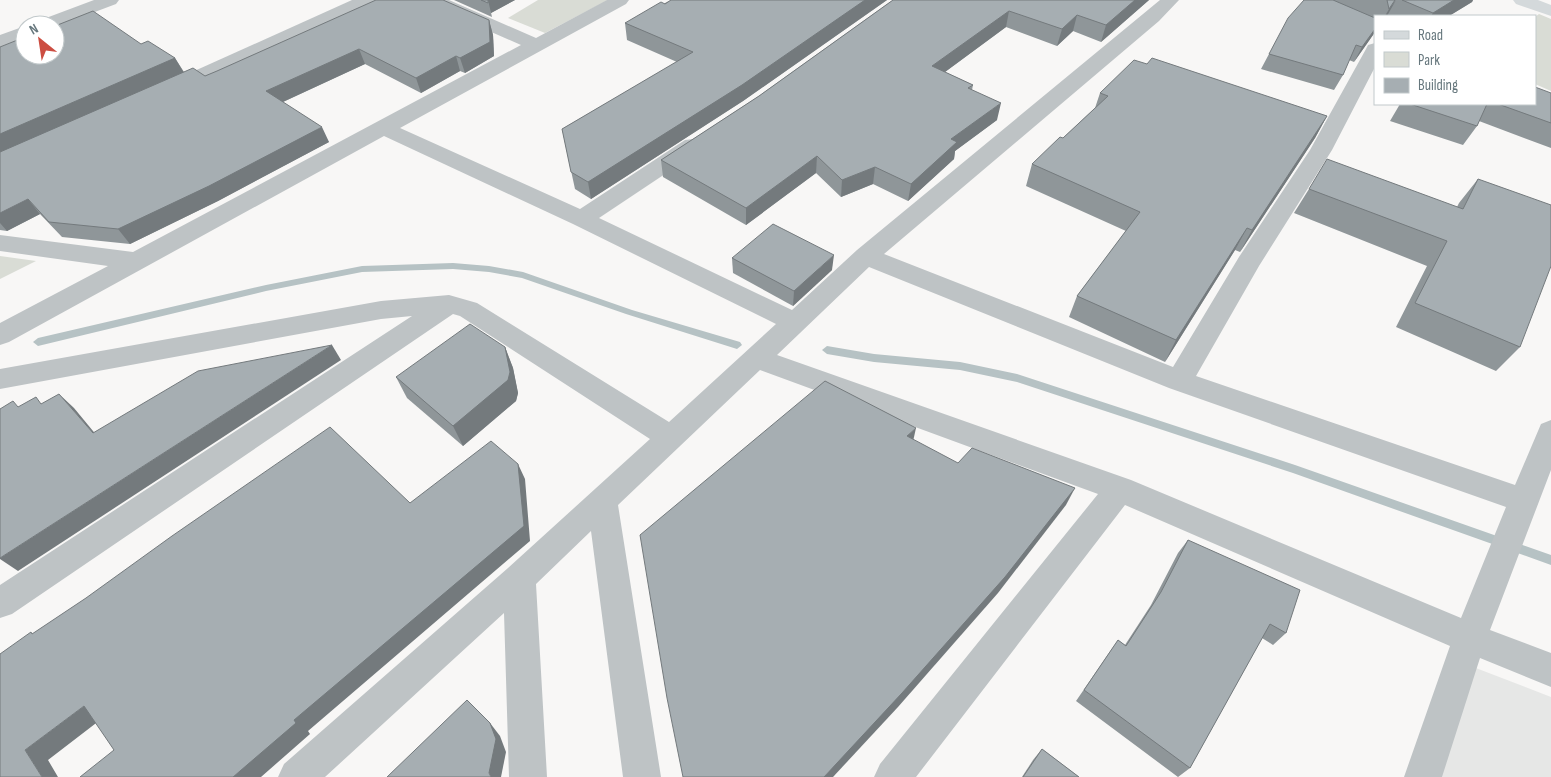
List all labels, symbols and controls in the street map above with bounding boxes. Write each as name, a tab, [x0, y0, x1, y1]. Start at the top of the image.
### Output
north arrow	[15, 15, 65, 65]
legend	[1374, 15, 1536, 105]
text: N	[26, 20, 41, 38]
text: Road	[1418, 26, 1443, 45]
text: Park	[1418, 51, 1440, 70]
text: Building	[1418, 76, 1458, 95]

